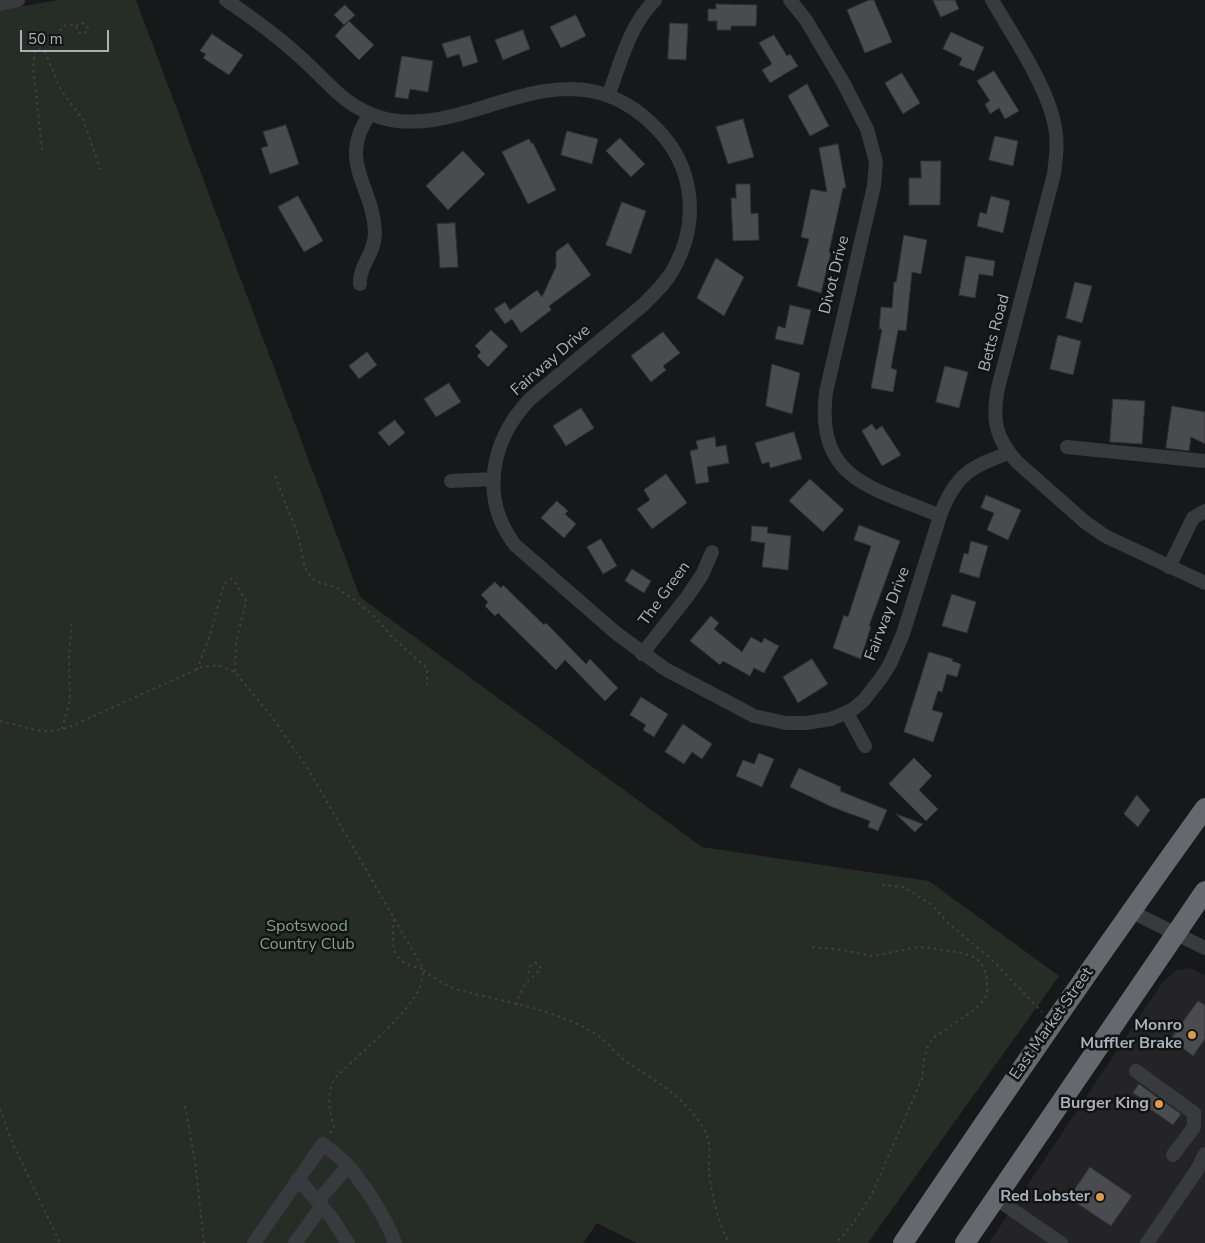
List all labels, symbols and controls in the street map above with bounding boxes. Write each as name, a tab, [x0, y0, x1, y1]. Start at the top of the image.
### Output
scale bar	[22, 20, 111, 52]
text: 50 m	[28, 29, 63, 49]
street label: Divot Drive	[816, 234, 854, 316]
street label: Betts Road	[975, 292, 1015, 374]
street label: Fairway Drive	[507, 321, 595, 401]
street label: The Green	[635, 558, 695, 630]
street label: Fairway Drive	[861, 564, 915, 664]
park label: Spotswood Country Club	[259, 917, 355, 955]
street label: East Market Street	[1006, 964, 1098, 1084]
place label: Monro Muffler Brake	[1080, 1016, 1182, 1054]
marker: Monro Muffler Brake	[1186, 1029, 1198, 1041]
place label: Burger King	[1060, 1094, 1149, 1114]
marker: Burger King	[1153, 1098, 1165, 1110]
place label: Red Lobster	[1000, 1187, 1090, 1207]
marker: Red Lobster	[1094, 1191, 1106, 1203]

